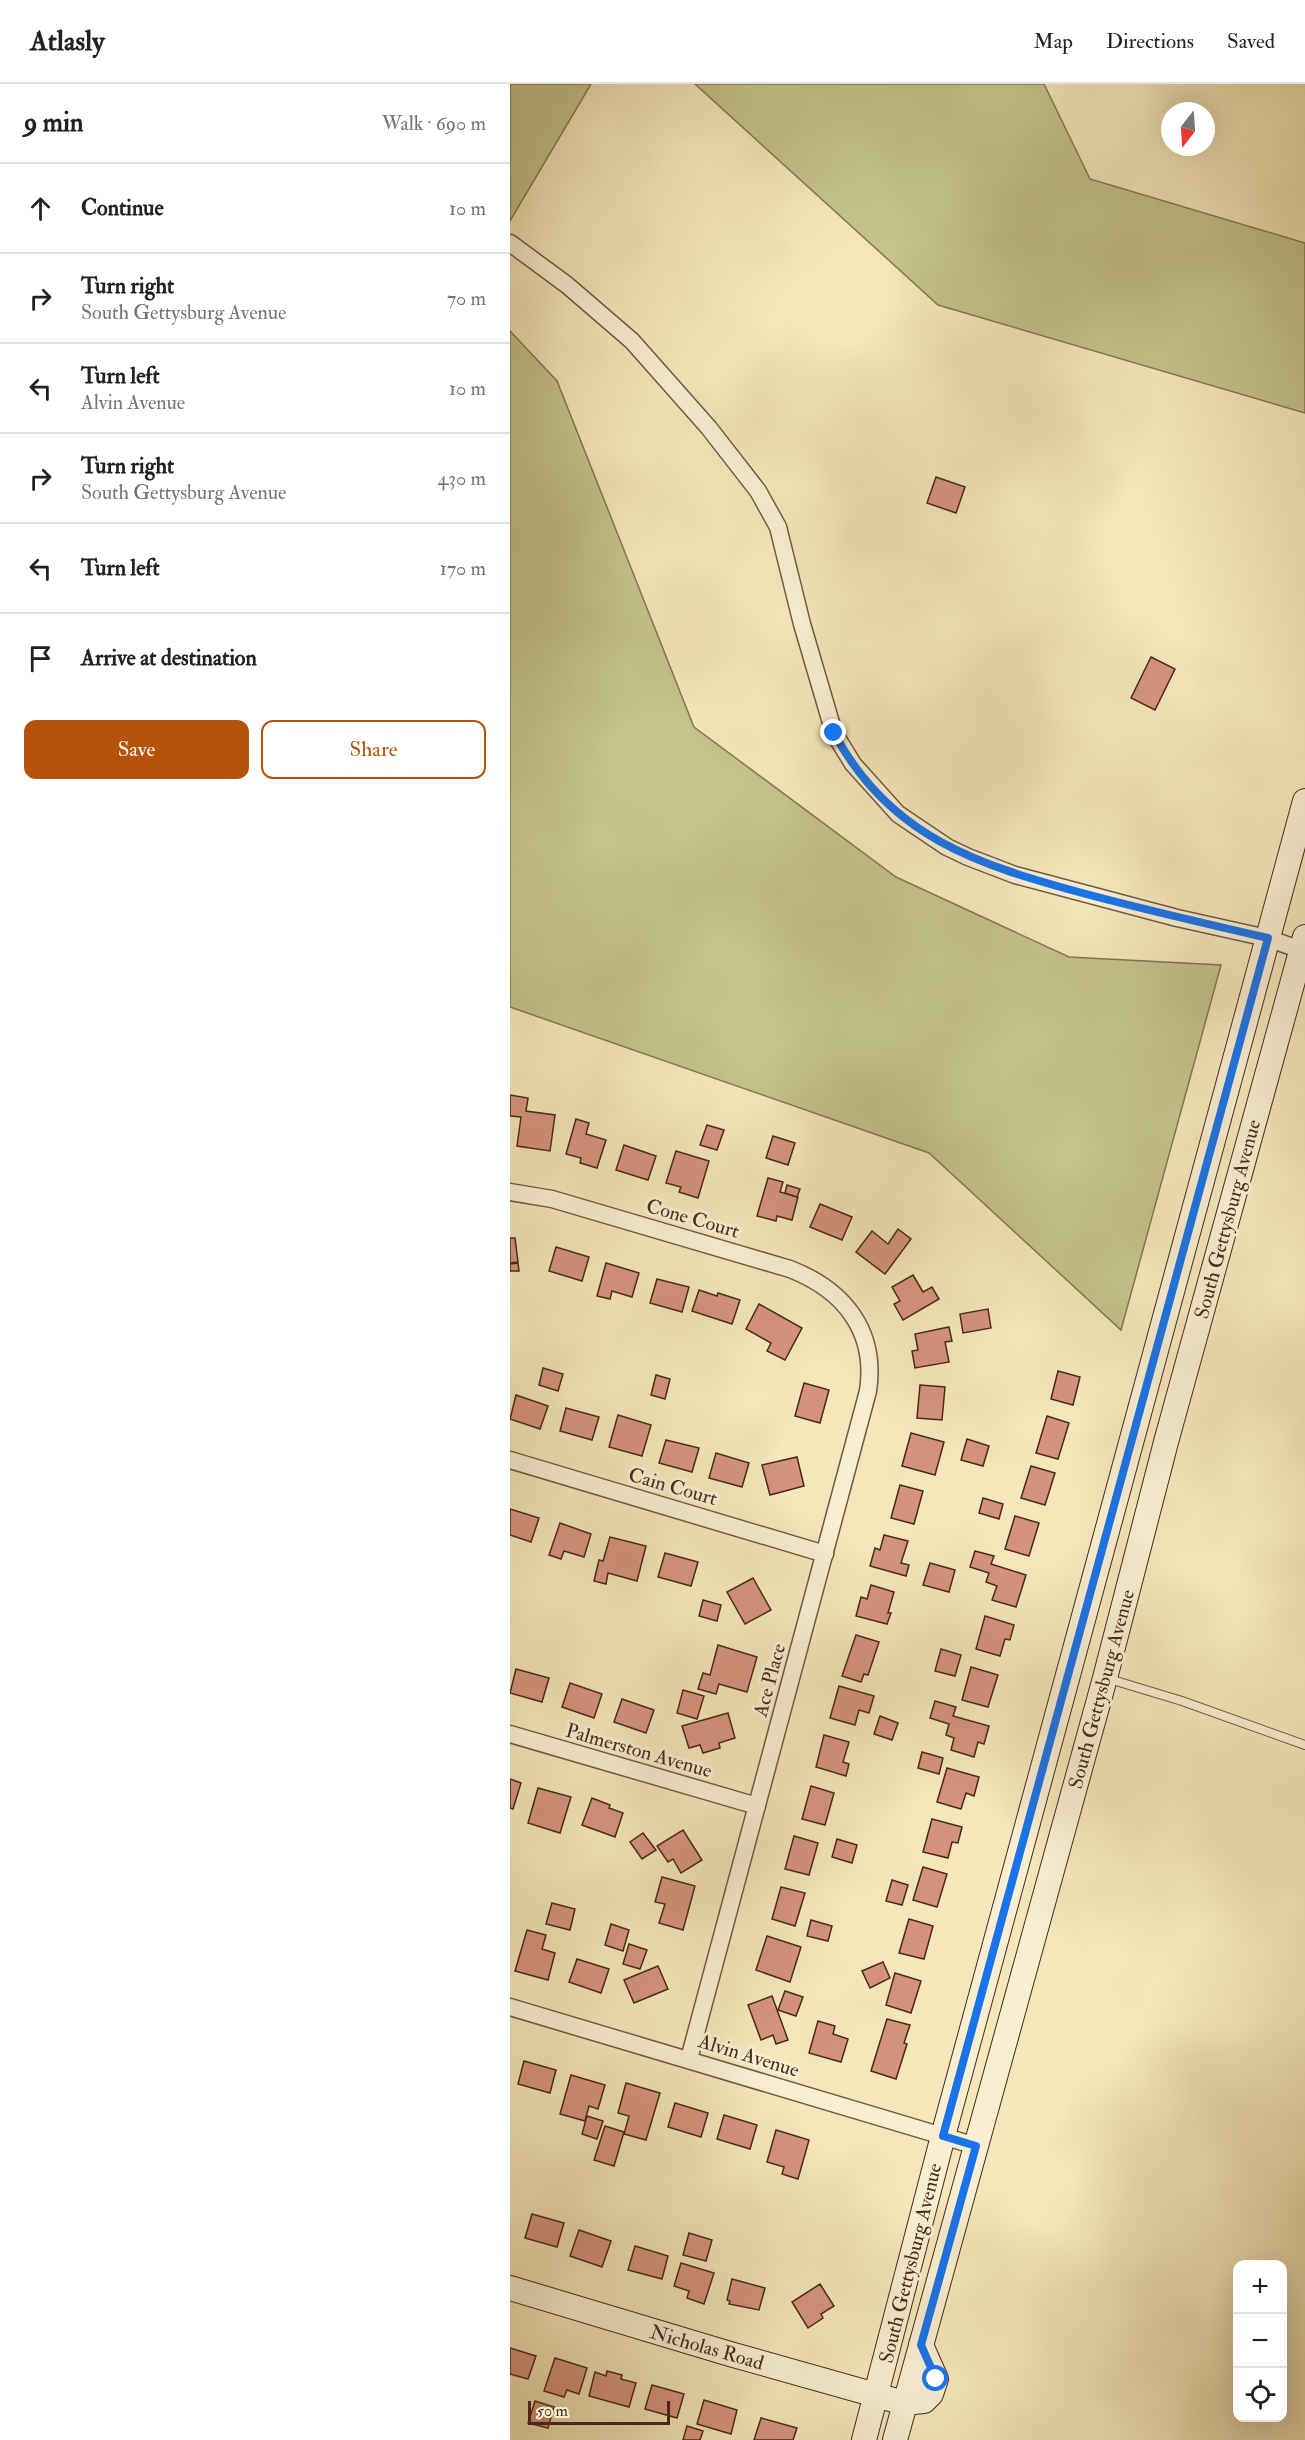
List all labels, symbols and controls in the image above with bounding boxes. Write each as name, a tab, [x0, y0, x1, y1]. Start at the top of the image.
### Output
text: Atlasly	[30, 24, 104, 59]
text: Map	[1033, 28, 1073, 55]
text: Directions	[1106, 28, 1194, 55]
text: Saved	[1227, 28, 1275, 55]
north arrow	[1161, 102, 1215, 156]
text: 9 min	[24, 107, 83, 139]
text: Walk · 690 m	[382, 111, 486, 136]
icon: ahead	[24, 192, 57, 225]
text: Continue	[81, 194, 164, 222]
text: 10 m	[449, 196, 486, 221]
text: Turn right	[81, 272, 174, 300]
icon: right	[24, 282, 57, 315]
text: 70 m	[447, 286, 486, 311]
text: South Gettysburg Avenue	[81, 300, 286, 325]
text: Turn left	[81, 362, 160, 390]
icon: left	[24, 372, 57, 405]
text: 10 m	[449, 376, 486, 401]
text: Alvin Avenue	[81, 390, 185, 415]
text: Turn right	[81, 452, 174, 480]
icon: right	[24, 462, 57, 495]
text: 430 m	[438, 466, 486, 491]
text: South Gettysburg Avenue	[81, 480, 286, 505]
icon: left	[24, 552, 57, 585]
text: Turn left	[81, 554, 160, 582]
text: 170 m	[440, 556, 486, 581]
icon: arrive	[24, 642, 57, 675]
text: Arrive at destination	[81, 644, 257, 672]
route end	[820, 719, 846, 745]
button: Save	[24, 720, 249, 779]
button: Share	[261, 720, 486, 779]
street label: South Gettysburg Avenue	[1189, 1117, 1266, 1322]
street label: Cone Court	[643, 1193, 743, 1244]
street label: Cain Court	[626, 1462, 721, 1511]
street label: South Gettysburg Avenue	[1063, 1587, 1140, 1792]
street label: Ace Place	[747, 1641, 791, 1720]
street label: Palmerston Avenue	[563, 1718, 715, 1783]
street label: Alvin Avenue	[694, 2028, 802, 2083]
street label: South Gettysburg Avenue	[874, 2160, 947, 2366]
map controls	[1233, 2260, 1287, 2422]
button: +	[1233, 2260, 1287, 2314]
button: −	[1233, 2314, 1287, 2368]
street label: Nicholas Road	[647, 2319, 767, 2376]
route start	[922, 2365, 948, 2391]
button: locate	[1233, 2368, 1287, 2422]
scale bar	[528, 2398, 670, 2426]
text: 50 m	[537, 2401, 568, 2421]

